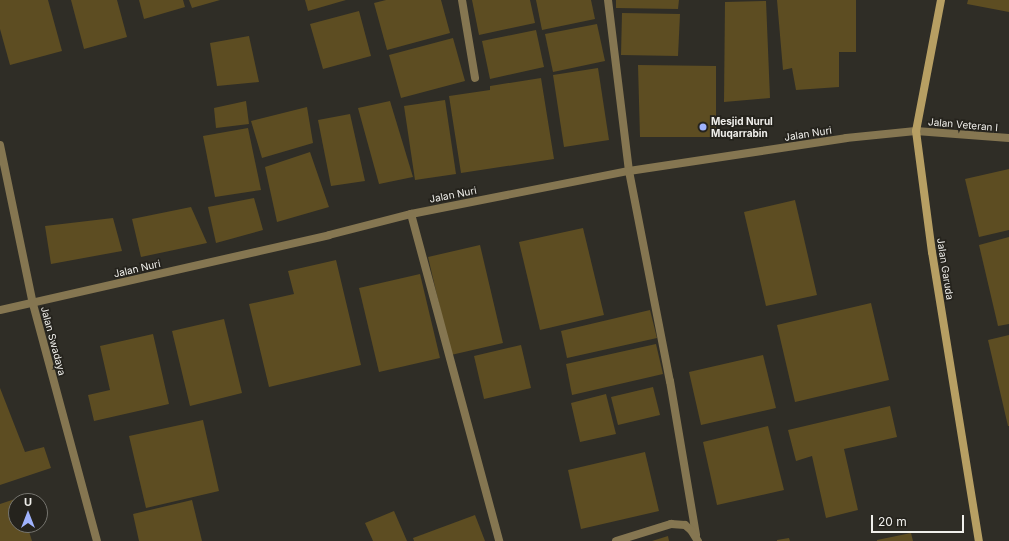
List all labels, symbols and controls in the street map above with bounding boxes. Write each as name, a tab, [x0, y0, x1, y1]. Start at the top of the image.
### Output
place label: Mesjid Nurul Muqarrabin	[711, 115, 773, 138]
street label: Jalan Veteran I	[928, 116, 998, 134]
marker: Mesjid Nurul Muqarrabin	[698, 122, 708, 132]
street label: Jalan Nuri	[783, 124, 833, 144]
street label: Jalan Nuri	[428, 185, 478, 205]
street label: Jalan Garuda	[934, 237, 956, 301]
street label: Jalan Nuri	[112, 258, 162, 280]
street label: Jalan Swadaya	[38, 305, 68, 377]
north arrow	[8, 493, 48, 533]
text: U	[24, 495, 32, 509]
scale bar	[873, 507, 966, 533]
text: 20 m	[878, 514, 907, 529]

